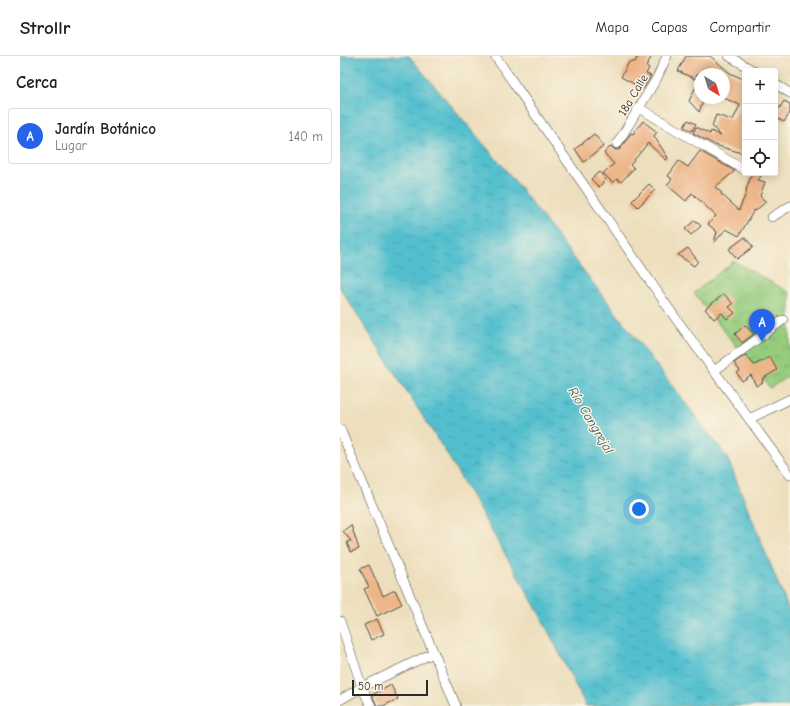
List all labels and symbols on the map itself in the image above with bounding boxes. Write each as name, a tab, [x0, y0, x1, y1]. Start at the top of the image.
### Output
north arrow	[694, 68, 730, 104]
street label: 18a Calle	[615, 72, 651, 118]
pin: A	[749, 309, 775, 342]
water label: Río Cangrejal	[565, 384, 617, 456]
your location	[629, 499, 649, 519]
scale bar	[352, 678, 428, 697]

